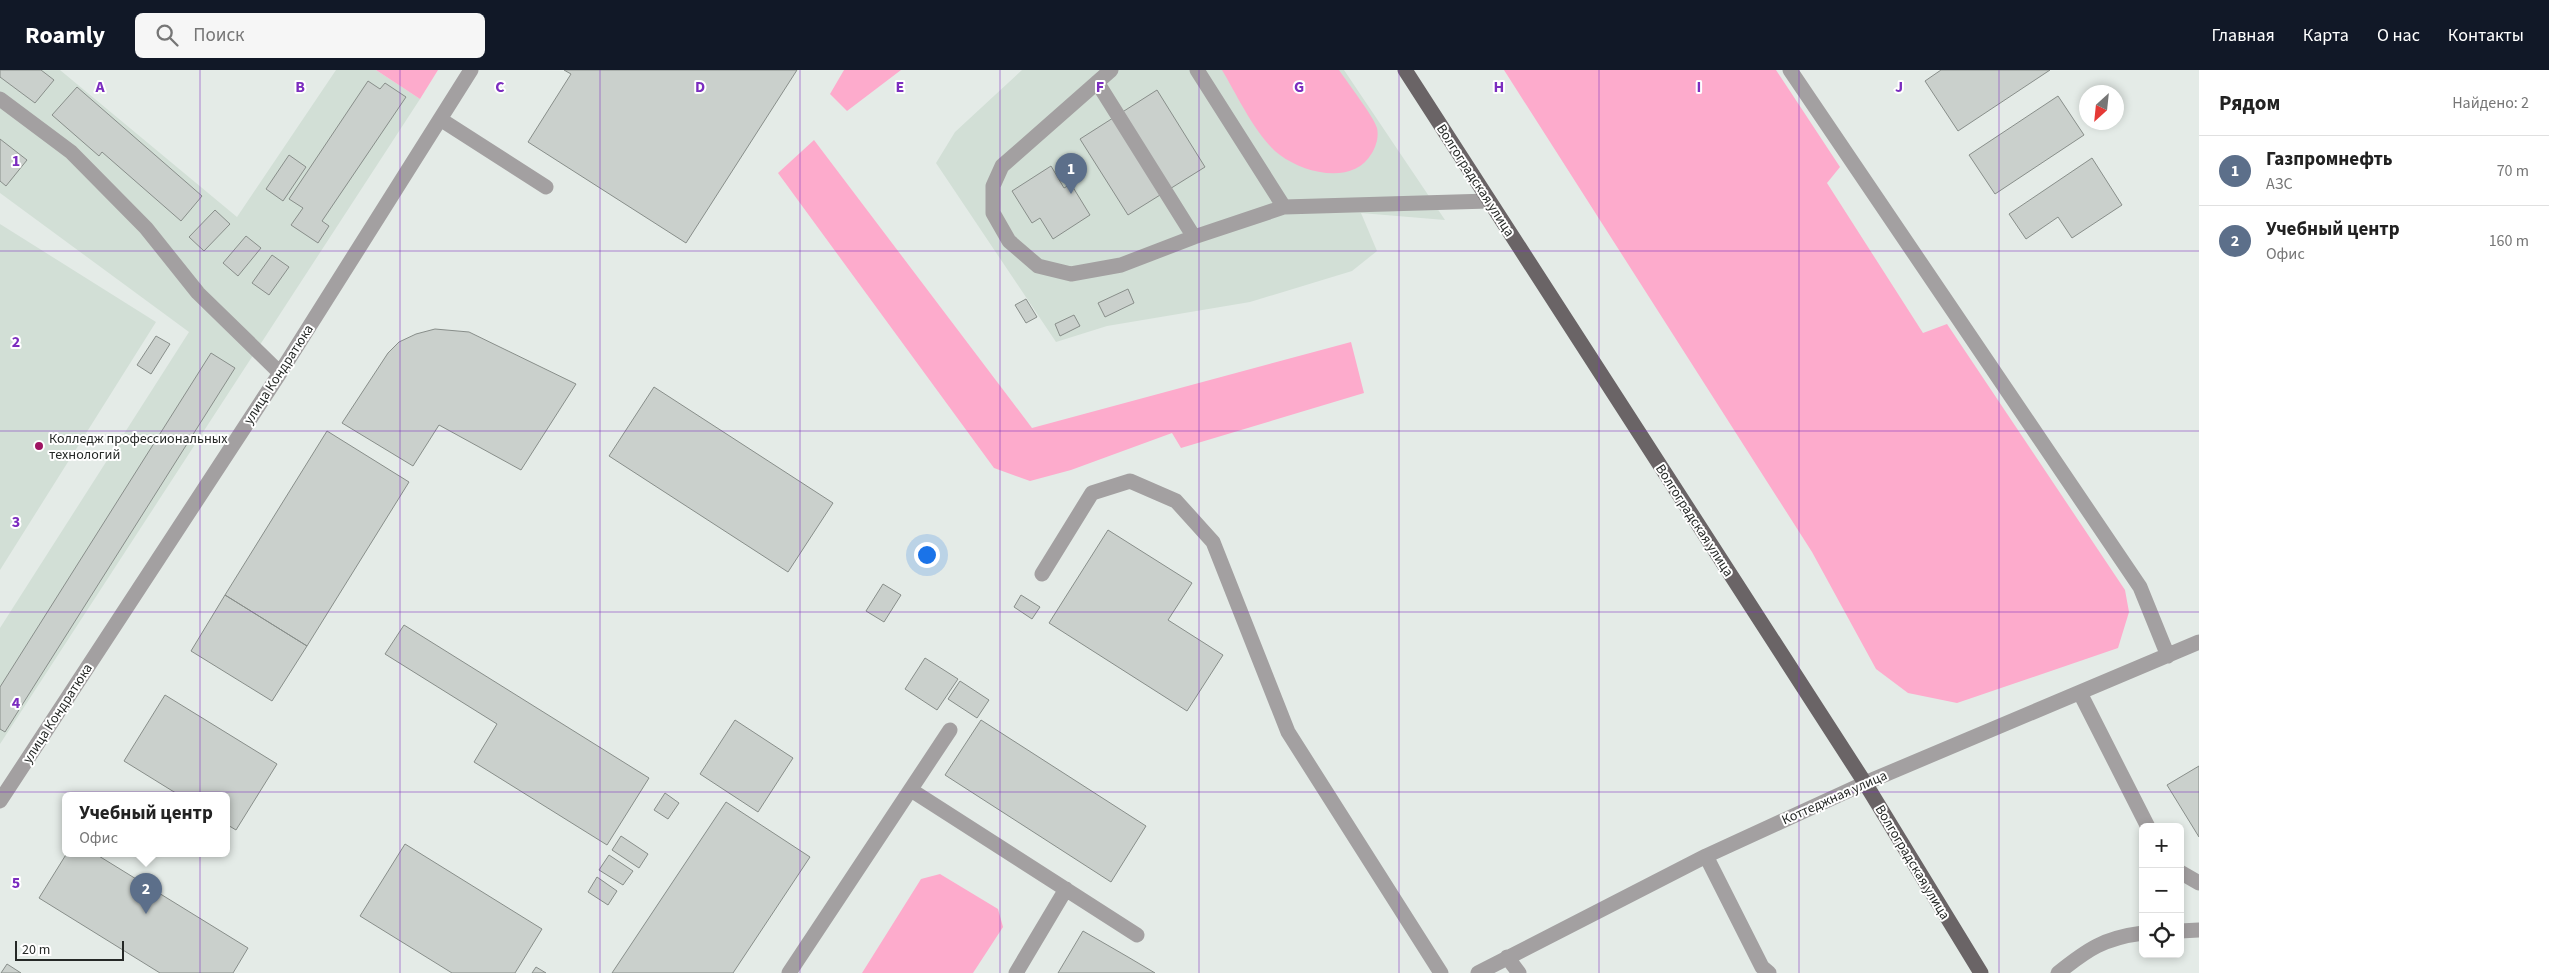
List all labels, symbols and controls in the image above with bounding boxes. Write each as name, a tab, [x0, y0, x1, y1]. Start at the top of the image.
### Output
search box	[135, 13, 485, 58]
text: Roamly	[25, 18, 105, 53]
icon: search	[153, 21, 181, 49]
text: Поиск	[193, 22, 244, 49]
text: Главная	[2212, 23, 2275, 48]
text: Карта	[2303, 23, 2349, 48]
text: О нас	[2377, 23, 2420, 48]
text: Контакты	[2448, 23, 2524, 48]
text: A	[94, 76, 105, 98]
text: B	[295, 76, 305, 98]
text: C	[495, 76, 505, 98]
text: D	[695, 76, 705, 98]
text: E	[896, 76, 904, 98]
text: F	[1096, 76, 1104, 98]
text: G	[1294, 76, 1304, 98]
text: H	[1494, 76, 1504, 98]
text: I	[1697, 76, 1701, 98]
text: J	[1895, 76, 1903, 98]
north arrow	[2079, 85, 2124, 130]
text: Рядом	[2219, 88, 2280, 118]
text: Найдено: 2	[2452, 92, 2529, 114]
street label: Волгоградская улица	[1431, 120, 1519, 241]
text: Газпромнефть	[2266, 146, 2393, 173]
text: 1	[12, 150, 20, 172]
pin: 1	[1055, 153, 1087, 194]
text: 1	[2231, 160, 2239, 182]
text: 70 m	[2497, 160, 2529, 182]
text: АЗС	[2266, 173, 2293, 195]
text: Учебный центр	[2266, 216, 2400, 243]
text: 2	[2231, 230, 2239, 252]
text: 160 m	[2489, 230, 2529, 252]
text: Офис	[2266, 243, 2305, 265]
street label: улица Кондратюка	[239, 321, 319, 428]
text: 2	[12, 331, 20, 353]
place label: Колледж профессиональных технологий	[49, 429, 228, 465]
marker: Колледж профессиональных технологий	[33, 440, 45, 452]
street label: Волгоградская улица	[1650, 460, 1738, 581]
text: 3	[12, 511, 20, 533]
your location	[914, 542, 940, 568]
street label: улица Кондратюка	[18, 660, 98, 767]
text: 4	[12, 692, 21, 714]
street label: Коттеджная улица	[1778, 766, 1890, 830]
popup	[62, 792, 230, 857]
text: Учебный центр	[79, 800, 213, 827]
street label: Волгоградская улица	[1870, 801, 1954, 924]
map controls	[2139, 823, 2184, 958]
button: +	[2139, 823, 2184, 868]
text: Офис	[79, 827, 118, 849]
button: −	[2139, 868, 2184, 913]
text: 5	[12, 872, 20, 894]
pin: 2	[130, 873, 162, 914]
button: locate	[2139, 913, 2184, 958]
scale bar	[15, 938, 124, 961]
text: 20 m	[22, 940, 50, 960]

